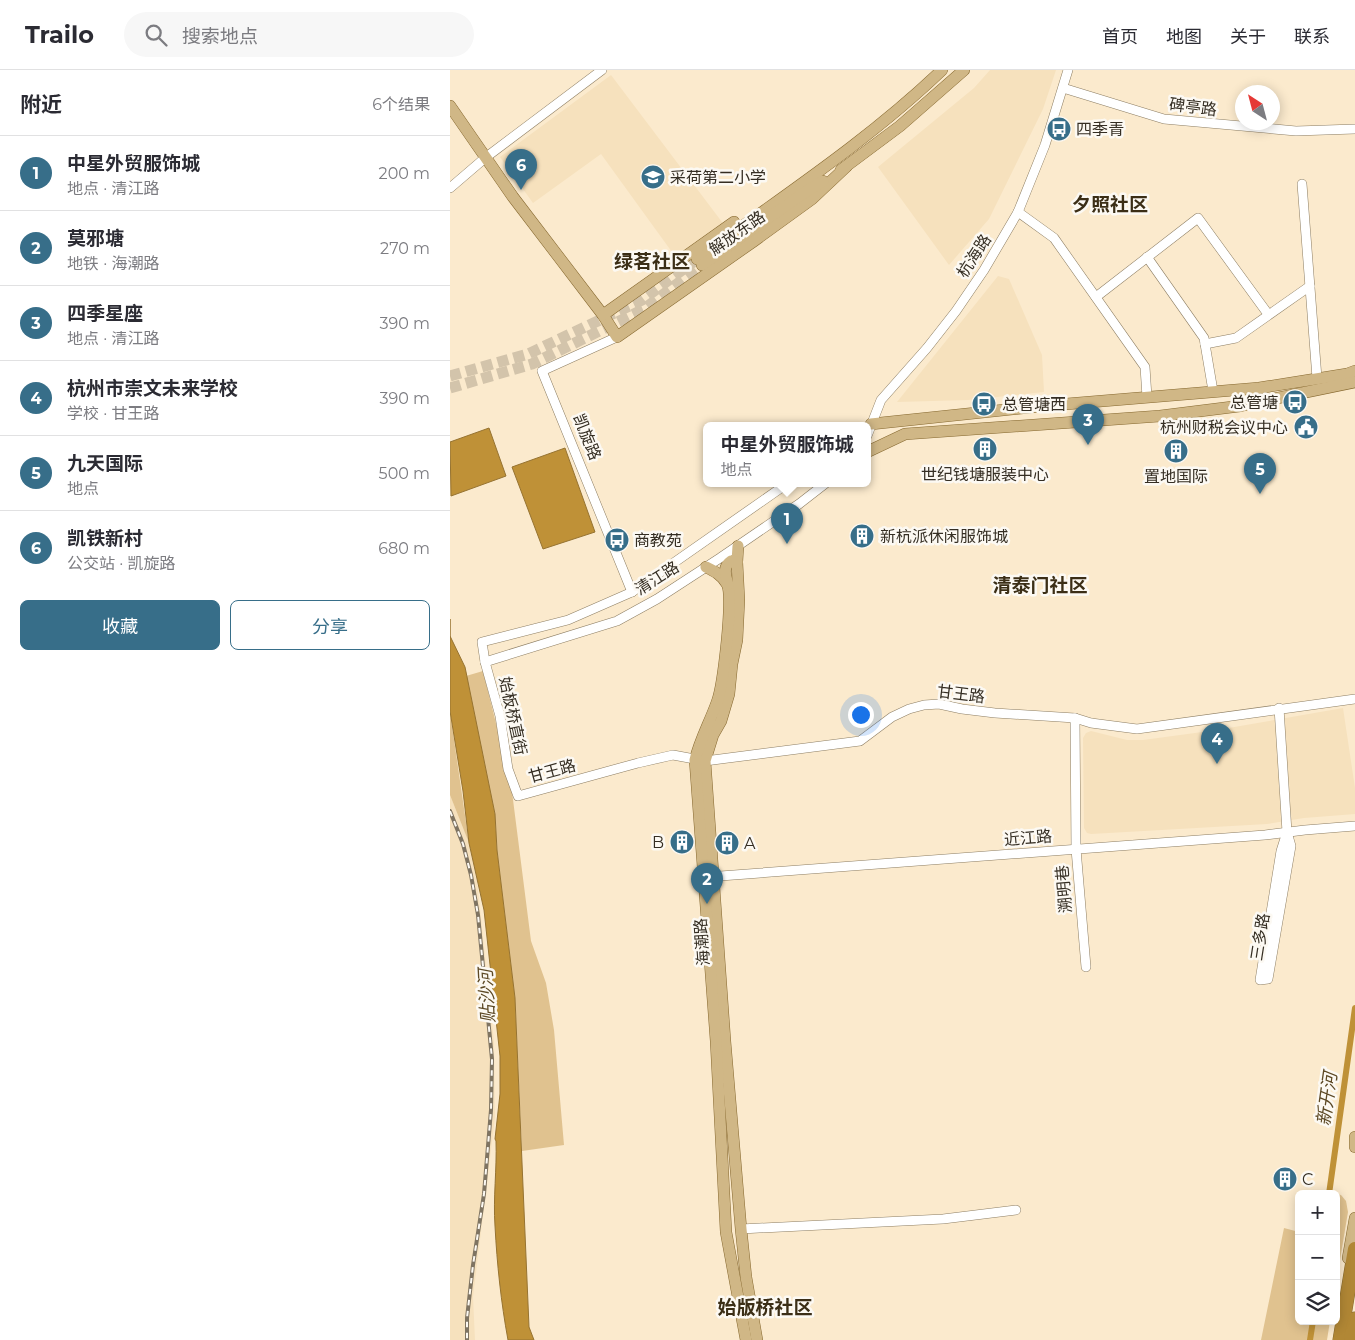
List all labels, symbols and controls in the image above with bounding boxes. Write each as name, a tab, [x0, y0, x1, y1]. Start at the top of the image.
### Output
search box	[124, 12, 474, 57]
text: Trailo	[25, 20, 94, 49]
icon: search	[142, 21, 170, 49]
text: 搜索地点	[182, 25, 258, 48]
text: 首页	[1102, 26, 1138, 48]
text: 地图	[1166, 26, 1202, 48]
text: 关于	[1230, 26, 1266, 48]
text: 联系	[1294, 26, 1330, 48]
north arrow	[1235, 85, 1280, 130]
text: 附近	[20, 92, 62, 117]
text: 6个结果	[372, 95, 430, 114]
street label: 碑亭路	[1168, 95, 1218, 119]
bus stop icon: 四季青	[1046, 116, 1072, 142]
place label: 四季青	[1076, 120, 1124, 139]
pin: 6	[505, 149, 537, 190]
text: 中星外贸服饰城	[67, 152, 200, 175]
text: 1	[33, 164, 39, 183]
text: 200 m	[379, 164, 430, 183]
school or university icon: 采荷第二小学	[640, 164, 666, 190]
place label: 采荷第二小学	[670, 168, 766, 187]
text: 地点 · 清江路	[67, 179, 159, 198]
district label: 夕照社区	[1072, 193, 1148, 216]
street label: 解放东路	[705, 207, 769, 259]
text: 莫邪塘	[67, 227, 124, 250]
street label: 杭海路	[953, 231, 995, 281]
text: 2	[31, 239, 41, 258]
text: 270 m	[380, 239, 430, 258]
district label: 绿茗社区	[614, 250, 690, 273]
text: 地铁 · 海潮路	[67, 254, 159, 273]
text: 四季星座	[67, 302, 143, 325]
text: 3	[31, 314, 41, 333]
text: 390 m	[379, 314, 430, 333]
text: 地点 · 清江路	[67, 329, 159, 348]
text: 杭州市崇文未来学校	[67, 377, 238, 400]
text: 4	[30, 389, 42, 408]
text: 390 m	[379, 389, 430, 408]
bus stop icon: 总管塘	[1282, 389, 1308, 415]
bus stop icon: 总管塘西	[971, 391, 997, 417]
place label: 总管塘	[1230, 393, 1278, 412]
place label: 总管塘西	[1002, 395, 1066, 414]
text: 学校 · 甘王路	[67, 404, 159, 423]
pin: 3	[1072, 404, 1104, 445]
street label: 凯旋路	[569, 411, 605, 463]
public building icon: 杭州财税会议中心	[1293, 414, 1319, 440]
place label: 杭州财税会议中心	[1160, 418, 1288, 437]
popup	[703, 422, 871, 487]
text: 中星外贸服饰城	[720, 433, 854, 456]
building icon: 世纪钱塘服装中心	[972, 436, 998, 462]
building icon: 置地国际	[1163, 438, 1189, 464]
text: 九天国际	[67, 452, 143, 475]
pin: 5	[1244, 453, 1276, 494]
text: 地点	[720, 460, 753, 479]
text: 5	[31, 464, 41, 483]
text: 500 m	[379, 464, 430, 483]
place label: 世纪钱塘服装中心	[921, 465, 1049, 484]
place label: 置地国际	[1144, 467, 1208, 486]
text: 地点	[67, 479, 99, 498]
pin: 1	[771, 503, 803, 544]
building icon: 新杭派休闲服饰城	[849, 523, 875, 549]
text: 凯铁新村	[67, 527, 143, 550]
bus stop icon: 商教苑	[604, 527, 630, 553]
place label: 新杭派休闲服饰城	[880, 527, 1008, 546]
place label: 商教苑	[634, 531, 682, 550]
text: 6	[31, 539, 41, 558]
text: 680 m	[378, 539, 430, 558]
text: 公交站 · 凯旋路	[67, 554, 175, 573]
street label: 清江路	[632, 557, 682, 599]
district label: 清泰门社区	[992, 574, 1088, 597]
button: 收藏	[20, 600, 220, 650]
button: 分享	[230, 600, 430, 650]
street label: 始板桥直街	[495, 675, 531, 757]
street label: 甘王路	[936, 682, 986, 706]
your location	[848, 702, 874, 728]
pin: 4	[1201, 723, 1233, 764]
street label: 甘王路	[526, 756, 578, 786]
street label: 近江路	[1003, 826, 1053, 850]
building icon: B	[669, 829, 695, 855]
building icon: A	[714, 830, 740, 856]
place label: B	[652, 833, 664, 852]
place label: A	[744, 834, 756, 853]
pin: 2	[691, 863, 723, 904]
street label: 溯明巷	[1052, 864, 1076, 914]
street label: 三多路	[1247, 912, 1273, 962]
street label: 海潮路	[691, 917, 713, 967]
water label: 贴沙河	[474, 965, 499, 1024]
water label: 新开河	[1312, 1068, 1342, 1127]
building icon: C	[1272, 1166, 1298, 1192]
place label: C	[1302, 1170, 1313, 1189]
map controls	[1295, 1190, 1340, 1325]
button: +	[1295, 1190, 1340, 1235]
button: −	[1295, 1235, 1340, 1280]
button: layers	[1295, 1280, 1340, 1325]
district label: 始版桥社区	[717, 1296, 813, 1319]

